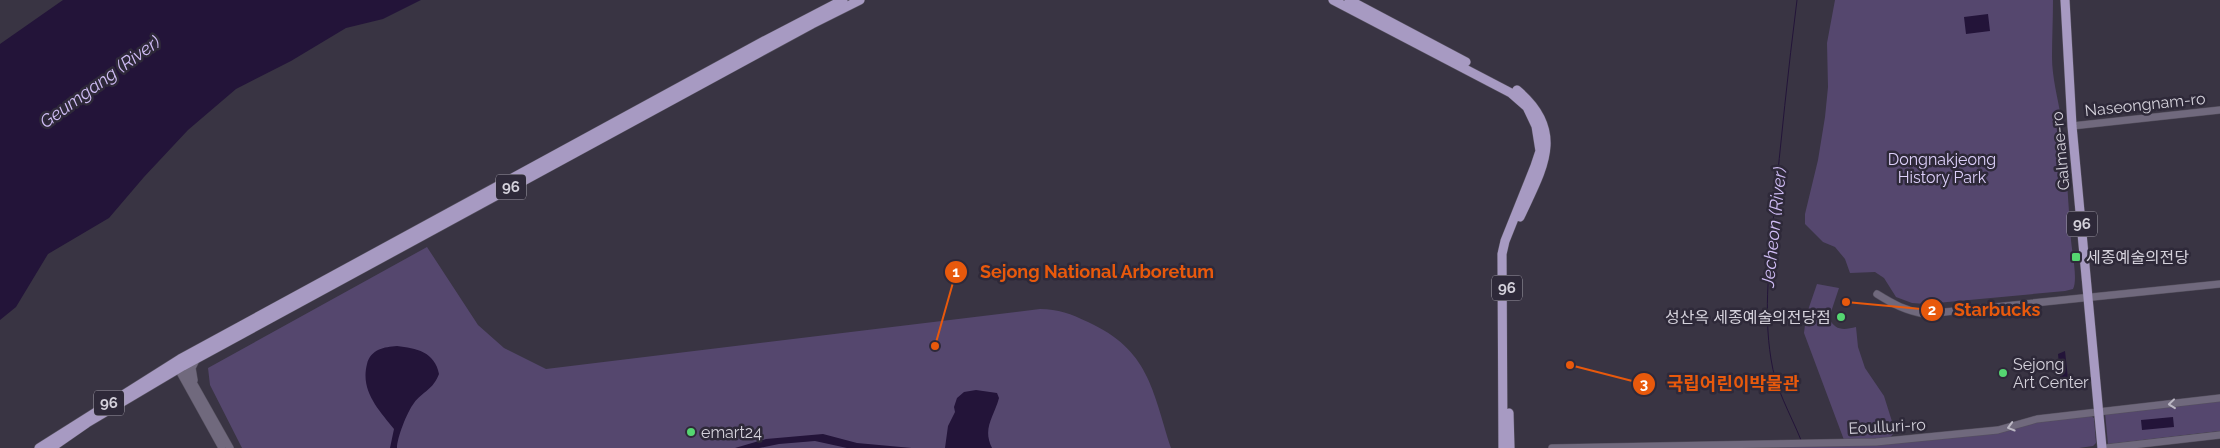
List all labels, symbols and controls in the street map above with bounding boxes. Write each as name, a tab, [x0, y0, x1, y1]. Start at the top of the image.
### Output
water label: Geumgang (River)	[36, 31, 164, 132]
street label: Naseongnam-ro	[2084, 89, 2206, 120]
street label: Galmae-ro	[2048, 111, 2073, 191]
park label: Dongnakjeong History Park	[1888, 150, 1996, 187]
water label: Jecheon (River)	[1757, 166, 1790, 289]
road number: 96	[496, 174, 526, 200]
road number: 96	[2067, 212, 2097, 236]
place label: 세종예술의전당	[2086, 248, 2189, 267]
marker: 세종예술의전당	[2070, 251, 2082, 263]
callout: Sejong National Arboretum	[944, 255, 1224, 288]
text: Sejong National Arboretum	[980, 261, 1214, 282]
text: 1	[952, 263, 960, 281]
road number: 96	[1492, 276, 1522, 300]
callout: Starbucks	[1919, 293, 2051, 326]
text: Starbucks	[1954, 299, 2040, 320]
text: 2	[1928, 301, 1936, 319]
place label: 성산옥 세종예술의전당점	[1665, 308, 1831, 327]
marker: 성산옥 세종예술의전당점	[1835, 311, 1847, 323]
place label: Sejong Art Center	[2013, 355, 2089, 392]
callout: 국립어린이박물관	[1632, 367, 1809, 400]
marker: Sejong Art Center	[1997, 367, 2009, 379]
text: 국립어린이박물관	[1667, 373, 1800, 394]
text: 3	[1640, 375, 1648, 393]
road number: 96	[94, 390, 124, 416]
one-way arrow	[2167, 398, 2175, 409]
street label: Eoulluri-ro	[1848, 415, 1926, 438]
one-way arrow	[2007, 421, 2016, 431]
place label: emart24	[701, 423, 762, 442]
marker: emart24	[685, 426, 697, 438]

